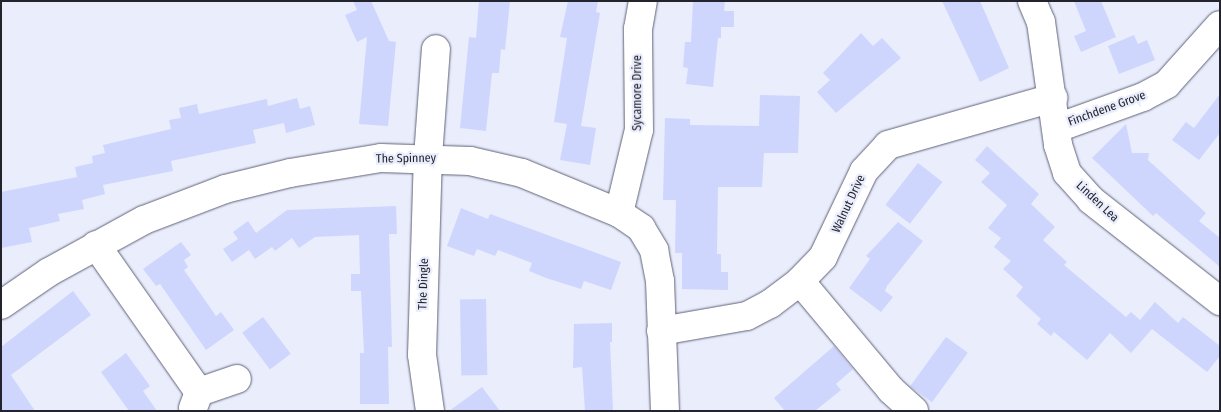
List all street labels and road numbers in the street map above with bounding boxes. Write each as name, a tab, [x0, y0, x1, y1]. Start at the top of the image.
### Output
street label: Sycamore Drive	[631, 55, 645, 131]
street label: Finchdene Grove	[1066, 88, 1148, 130]
street label: The Spinney	[376, 151, 436, 167]
street label: Walnut Drive	[829, 173, 869, 235]
street label: Linden Lea	[1073, 179, 1121, 225]
street label: The Dingle	[416, 258, 432, 310]

